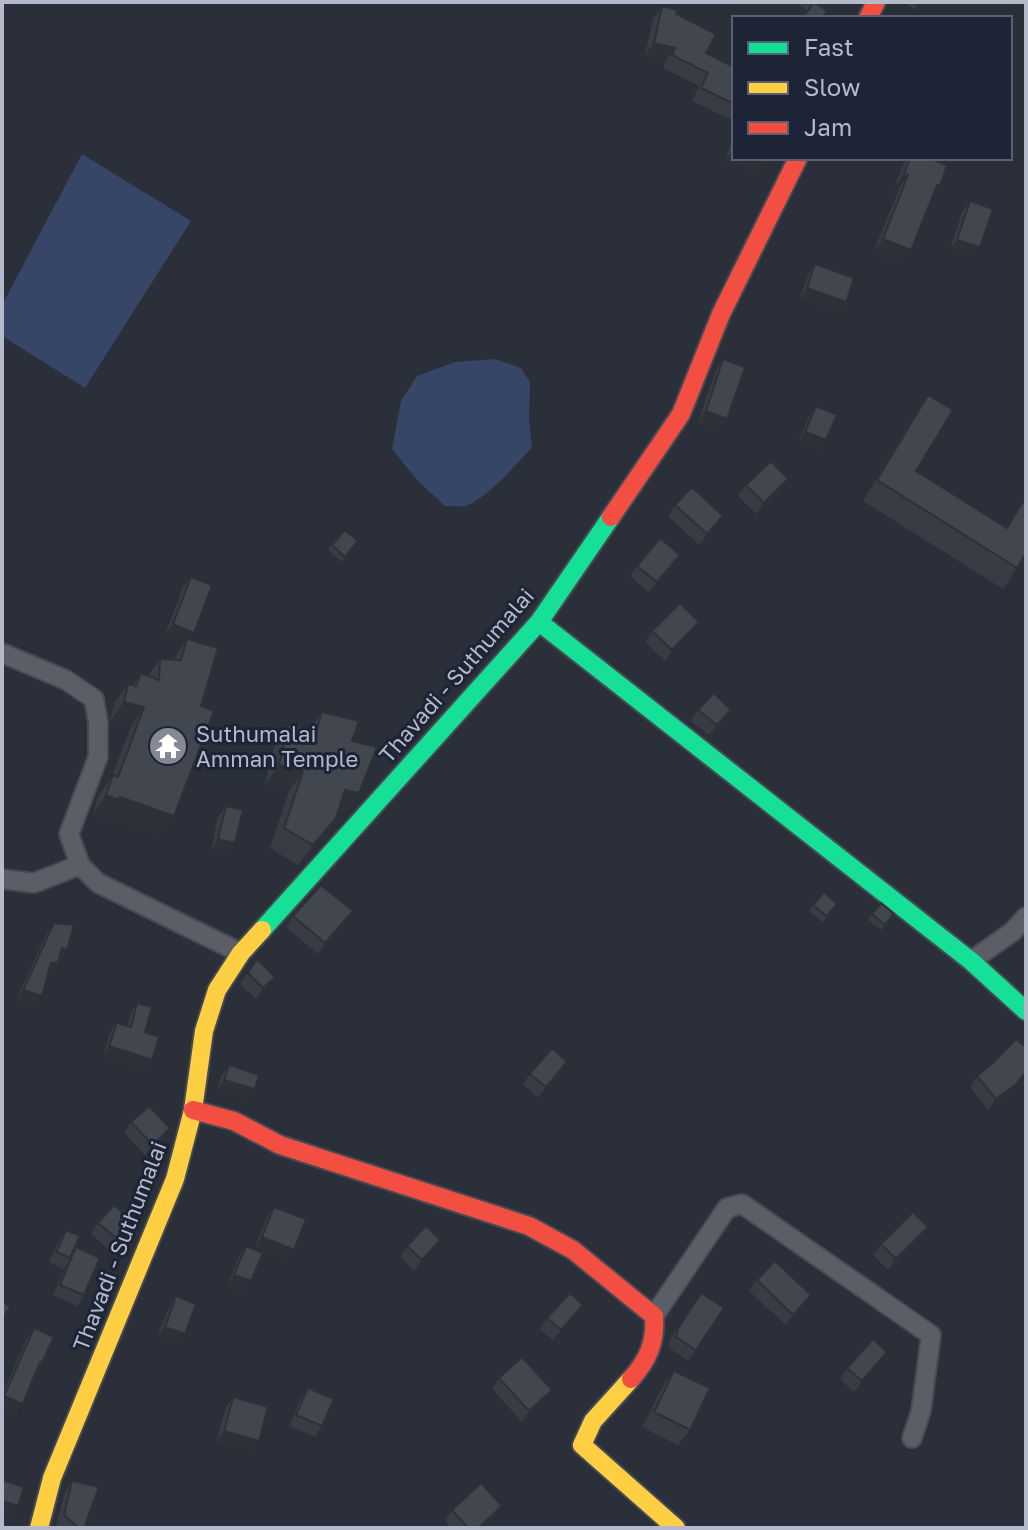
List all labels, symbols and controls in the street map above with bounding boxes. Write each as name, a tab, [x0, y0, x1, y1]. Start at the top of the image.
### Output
legend	[732, 16, 1012, 160]
text: Fast	[804, 32, 854, 61]
text: Slow	[804, 72, 860, 101]
text: Jam	[804, 112, 852, 141]
street label: Thavadi - Suthumalai	[373, 582, 539, 768]
place label: Suthumalai Amman Temple	[196, 720, 358, 772]
temple icon: Suthumalai Amman Temple	[147, 725, 189, 767]
street label: Thavadi - Suthumalai	[67, 1137, 171, 1355]

